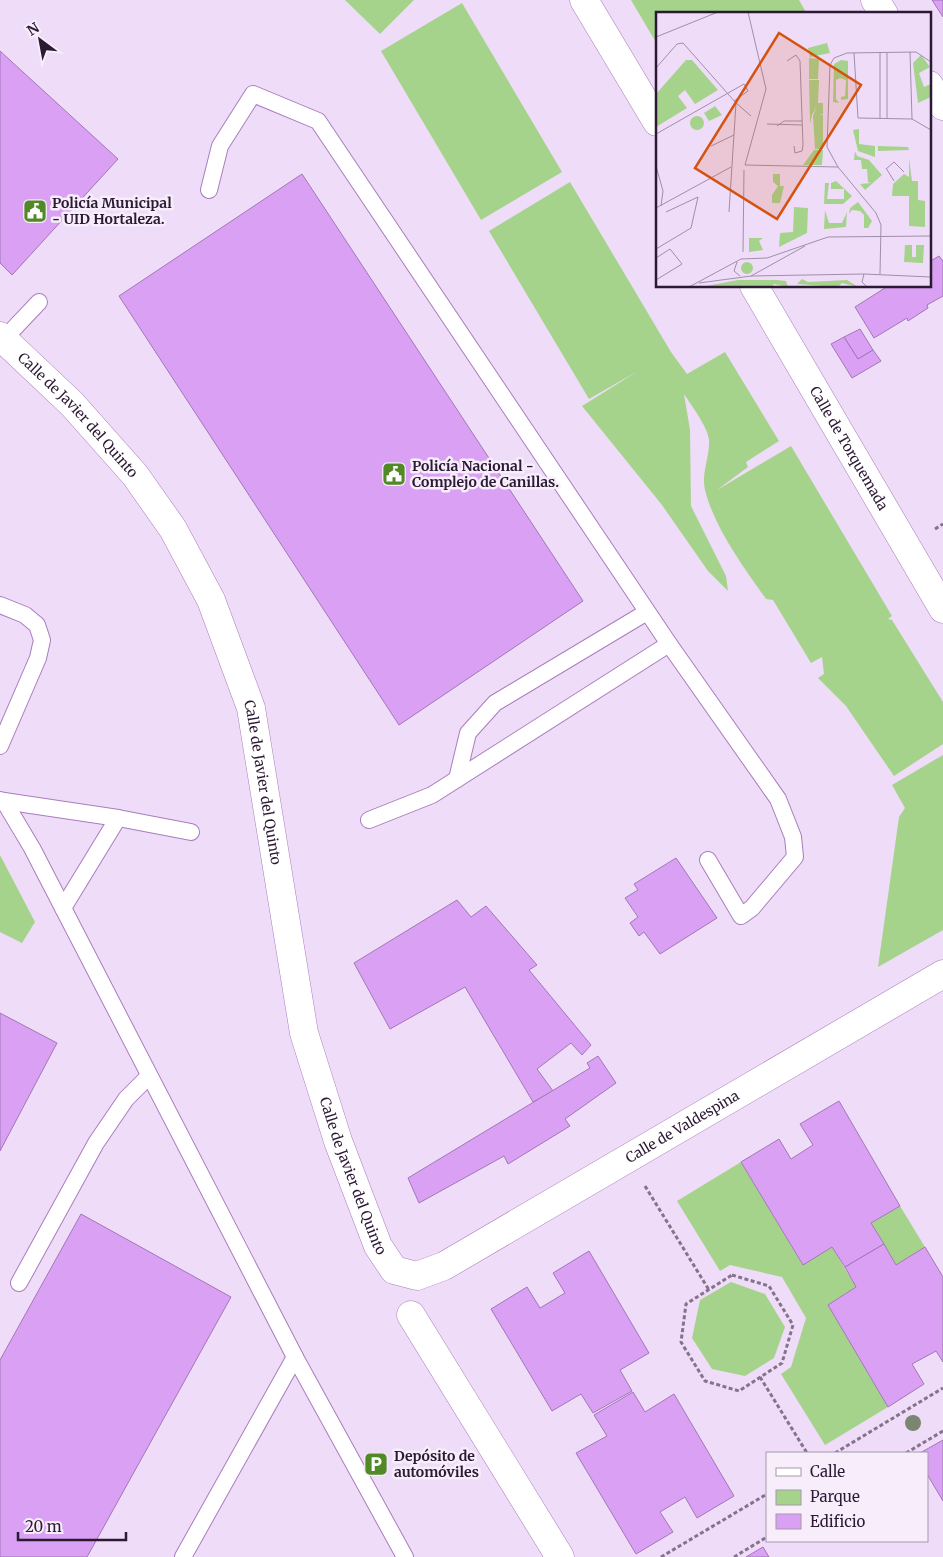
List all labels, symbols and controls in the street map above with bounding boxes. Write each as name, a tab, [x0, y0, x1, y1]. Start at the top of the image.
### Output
inset map	[656, 12, 930, 288]
north arrow	[15, 15, 65, 65]
text: N	[24, 18, 43, 40]
place label: Policía Municipal - UID Hortaleza.	[52, 194, 172, 228]
public building icon: Policía Municipal - UID Hortaleza.	[22, 198, 48, 224]
street label: Calle de Javier del Quinto	[14, 348, 142, 481]
street label: Calle de Torquemada	[806, 383, 892, 514]
place label: Policía Nacional - Complejo de Canillas.	[412, 457, 559, 491]
public building icon: Policía Nacional - Complejo de Canillas.	[381, 461, 407, 487]
street label: Calle de Javier del Quinto	[240, 697, 285, 866]
street label: Calle de Valdespina	[622, 1086, 743, 1167]
street label: Calle de Javier del Quinto	[316, 1095, 390, 1258]
place label: Depósito de automóviles	[394, 1447, 479, 1481]
parking icon: Depósito de automóviles	[363, 1451, 389, 1477]
legend	[766, 1452, 928, 1542]
text: Calle	[810, 1462, 845, 1481]
text: Parque	[810, 1487, 860, 1506]
scale bar	[18, 1510, 125, 1542]
text: Edificio	[810, 1512, 866, 1531]
text: 20 m	[25, 1517, 62, 1536]

